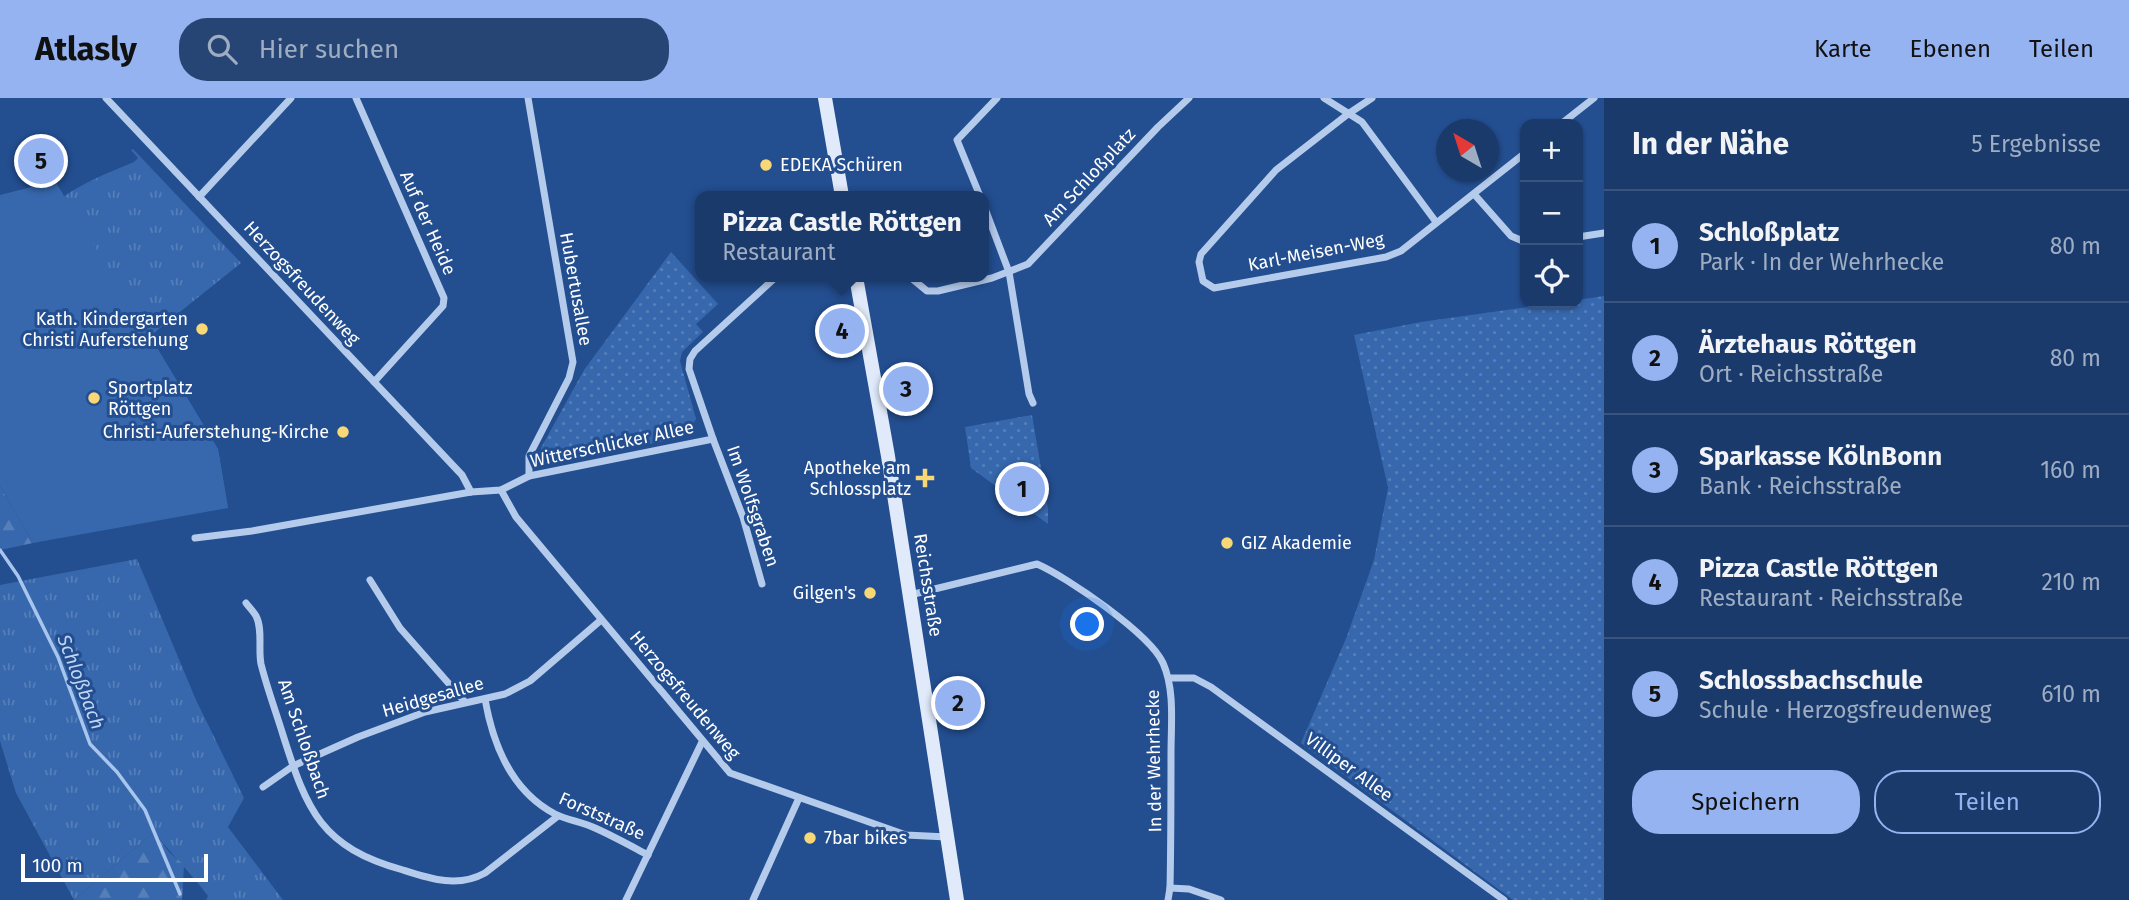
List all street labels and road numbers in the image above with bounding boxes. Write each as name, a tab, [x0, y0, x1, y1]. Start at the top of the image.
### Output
street label: Am Schloßplatz	[1038, 123, 1140, 231]
street label: Auf der Heide	[395, 168, 461, 278]
street label: Herzogsfreudenweg	[239, 217, 365, 350]
street label: Karl-Meisen-Weg	[1246, 228, 1387, 276]
street label: Hubertusallee	[555, 230, 597, 348]
street label: Witterschlicker Allee	[528, 416, 696, 472]
street label: Im Wolfsgraben	[722, 442, 784, 570]
street label: Reichsstraße	[909, 532, 947, 638]
street label: Herzogsfreudenweg	[625, 626, 745, 764]
street label: Heidgesallee	[380, 672, 486, 722]
street label: Am Schloßbach	[273, 676, 335, 802]
street label: In der Wehrhecke	[1142, 689, 1166, 833]
street label: Villiper Allee	[1301, 728, 1397, 806]
street label: Forststraße	[556, 787, 648, 845]

